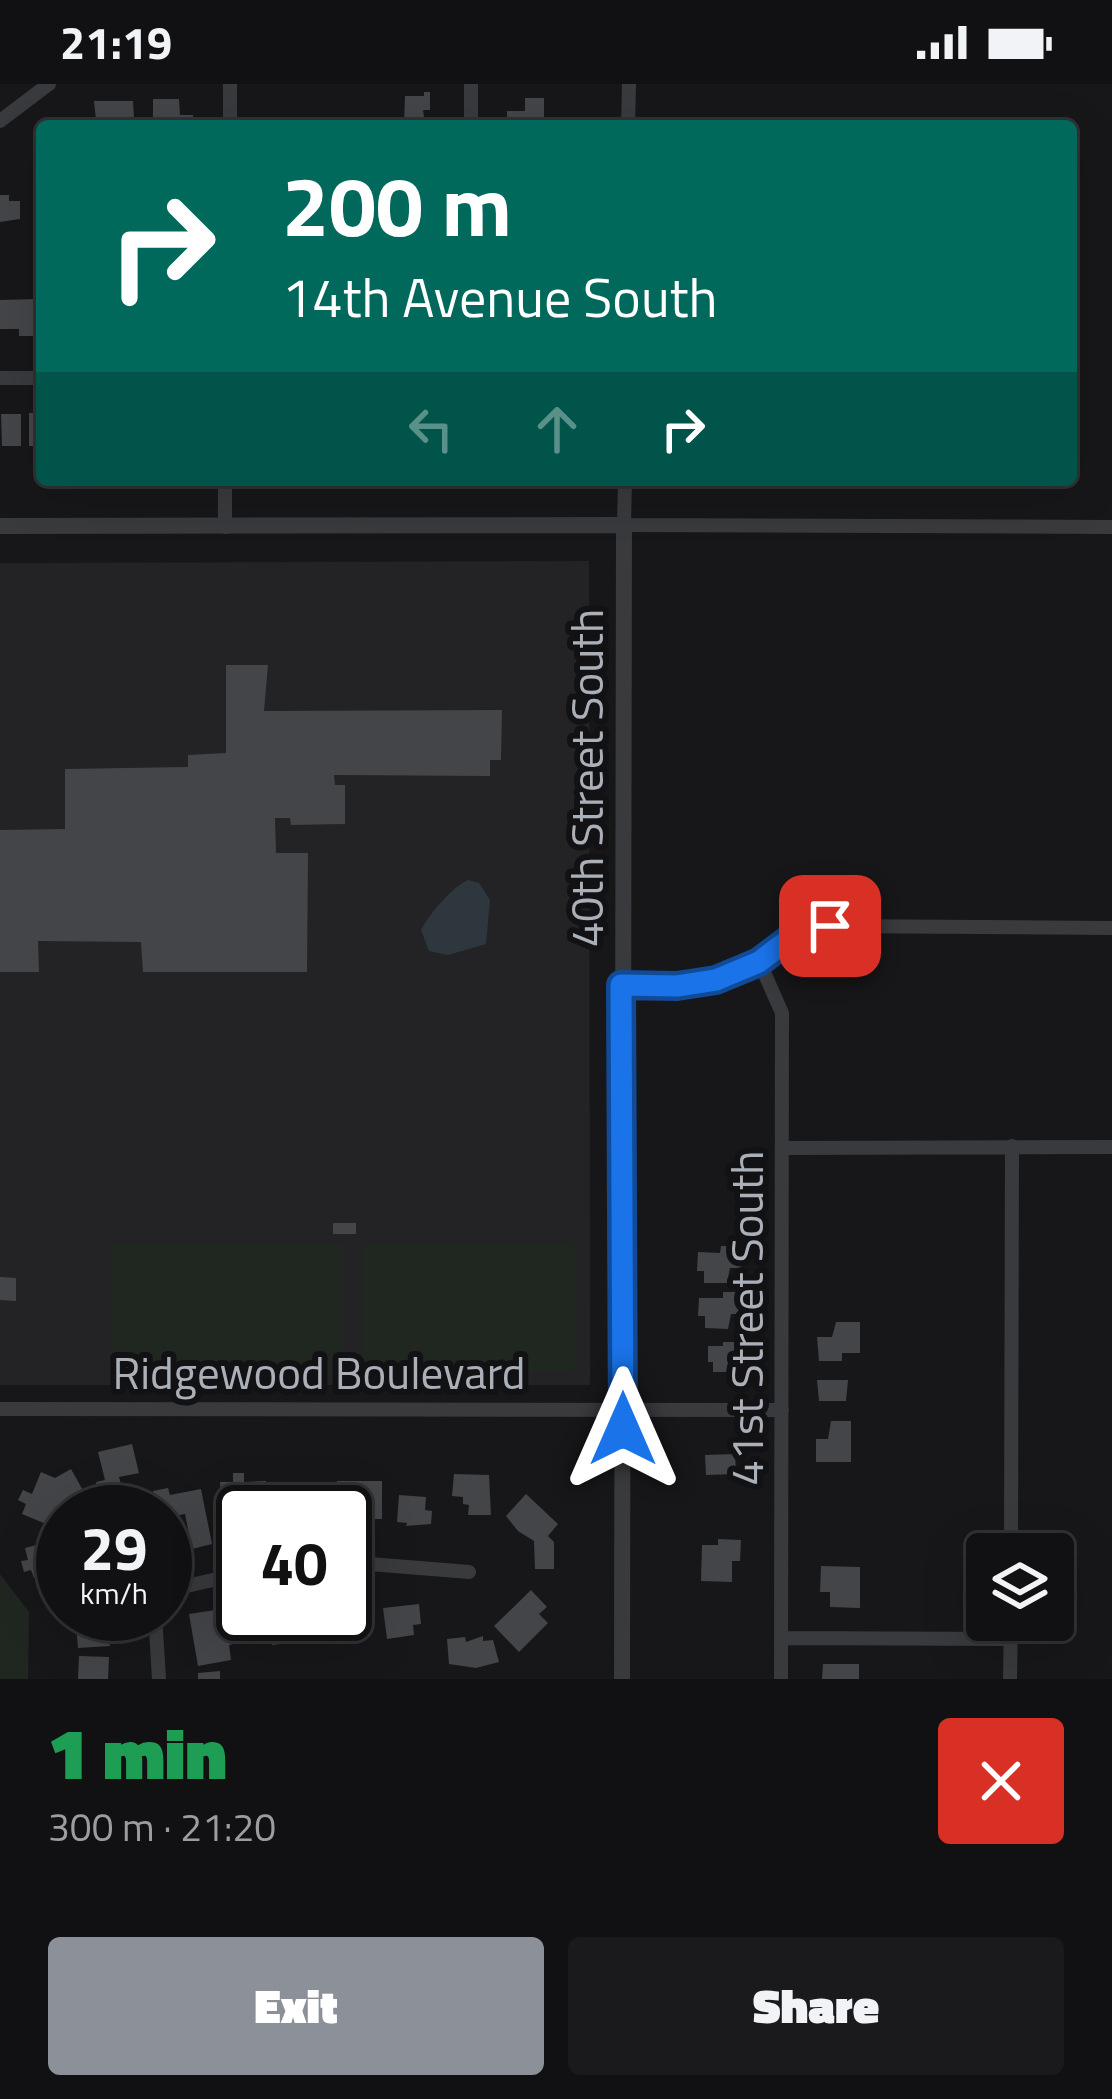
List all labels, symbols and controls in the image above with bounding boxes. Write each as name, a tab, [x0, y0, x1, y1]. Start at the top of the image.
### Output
text: 21:19	[60, 8, 172, 76]
text: 200 m	[282, 141, 512, 269]
icon: right	[84, 168, 240, 324]
text: 14th Avenue South	[282, 256, 718, 338]
icon: left	[398, 396, 464, 462]
icon: ahead	[524, 396, 590, 462]
icon: right	[650, 396, 716, 462]
street label: 40th Street South	[552, 609, 620, 947]
pin	[779, 875, 881, 977]
icon: arrive	[797, 893, 863, 959]
street label: 41st Street South	[712, 1151, 780, 1485]
street label: Ridgewood Boulevard	[112, 1338, 526, 1406]
position arrow	[560, 1366, 686, 1492]
speed limit sign: 40	[216, 1485, 372, 1641]
text: 29	[80, 1502, 148, 1593]
map controls	[966, 1533, 1074, 1641]
button: layers	[966, 1533, 1074, 1641]
text: km/h	[80, 1570, 148, 1616]
text: 1 min	[48, 1697, 227, 1807]
button: close	[938, 1718, 1064, 1844]
text: 300 m · 21:20	[48, 1797, 276, 1856]
button: Exit	[48, 1937, 544, 2075]
button: Share	[568, 1937, 1064, 2075]

